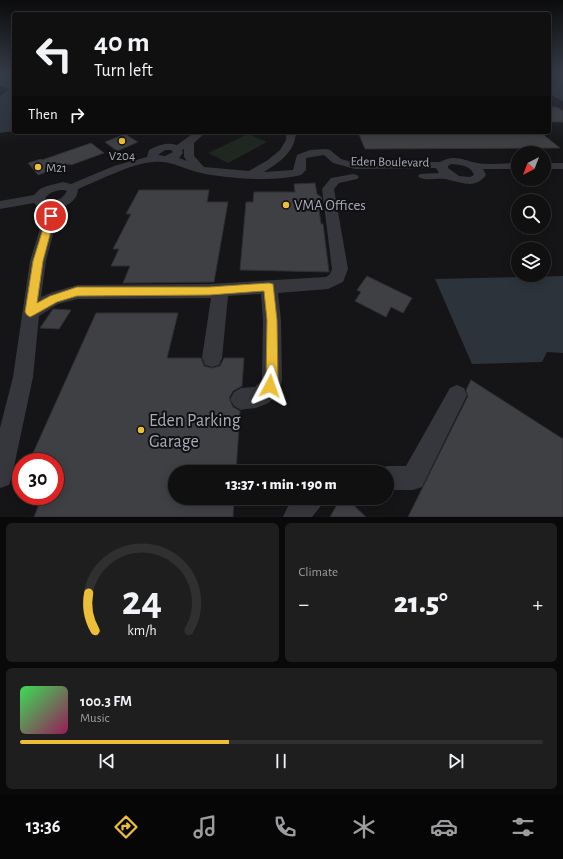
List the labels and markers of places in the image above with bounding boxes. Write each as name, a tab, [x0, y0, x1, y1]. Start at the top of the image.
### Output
marker: V204	[117, 136, 127, 146]
place label: V204	[109, 150, 135, 163]
marker: M21	[33, 162, 43, 172]
place label: M21	[46, 162, 67, 175]
place label: VMA Offices	[294, 198, 366, 213]
pin	[34, 199, 68, 233]
marker: VMA Offices	[281, 200, 291, 210]
place label: Eden Parking Garage	[149, 412, 241, 451]
marker: Eden Parking Garage	[136, 425, 146, 435]

